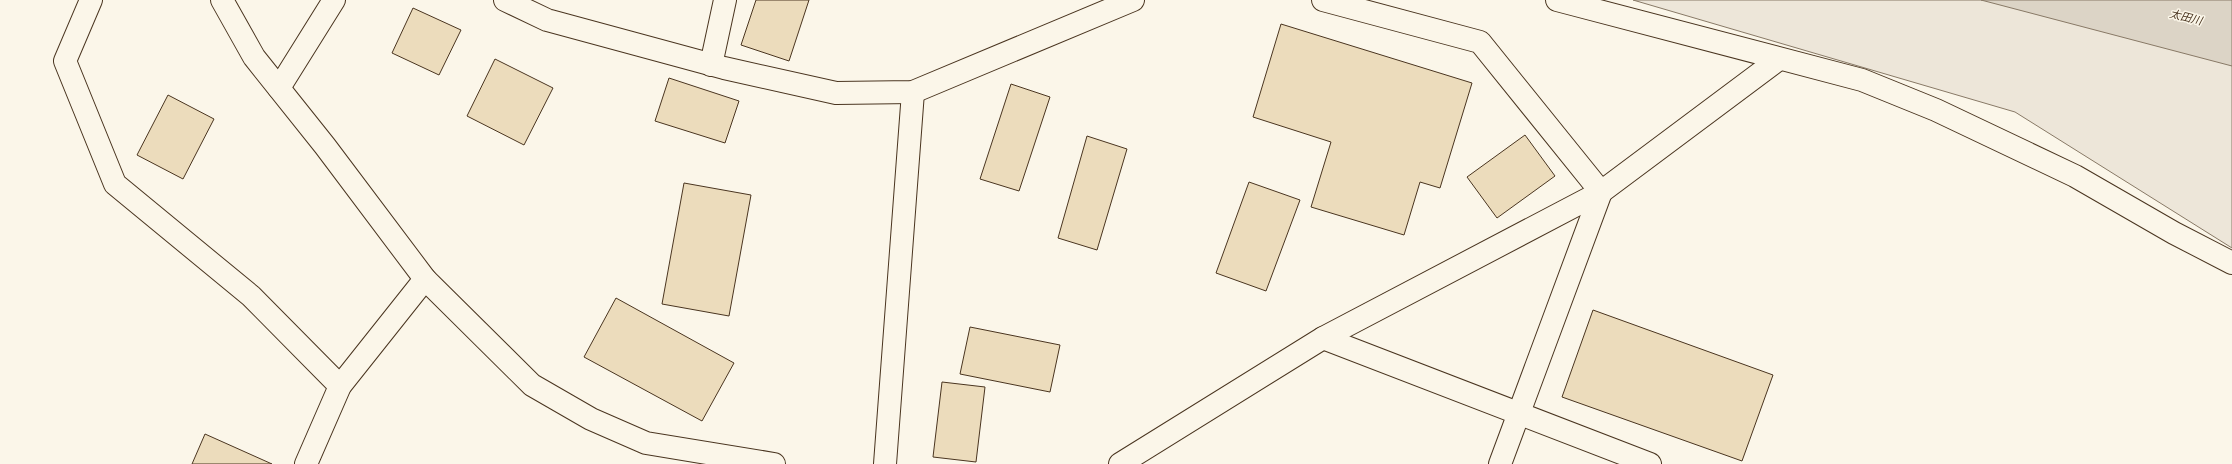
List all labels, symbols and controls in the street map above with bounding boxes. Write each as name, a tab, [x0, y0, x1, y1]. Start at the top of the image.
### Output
water label: 太田川	[2168, 7, 2204, 29]

